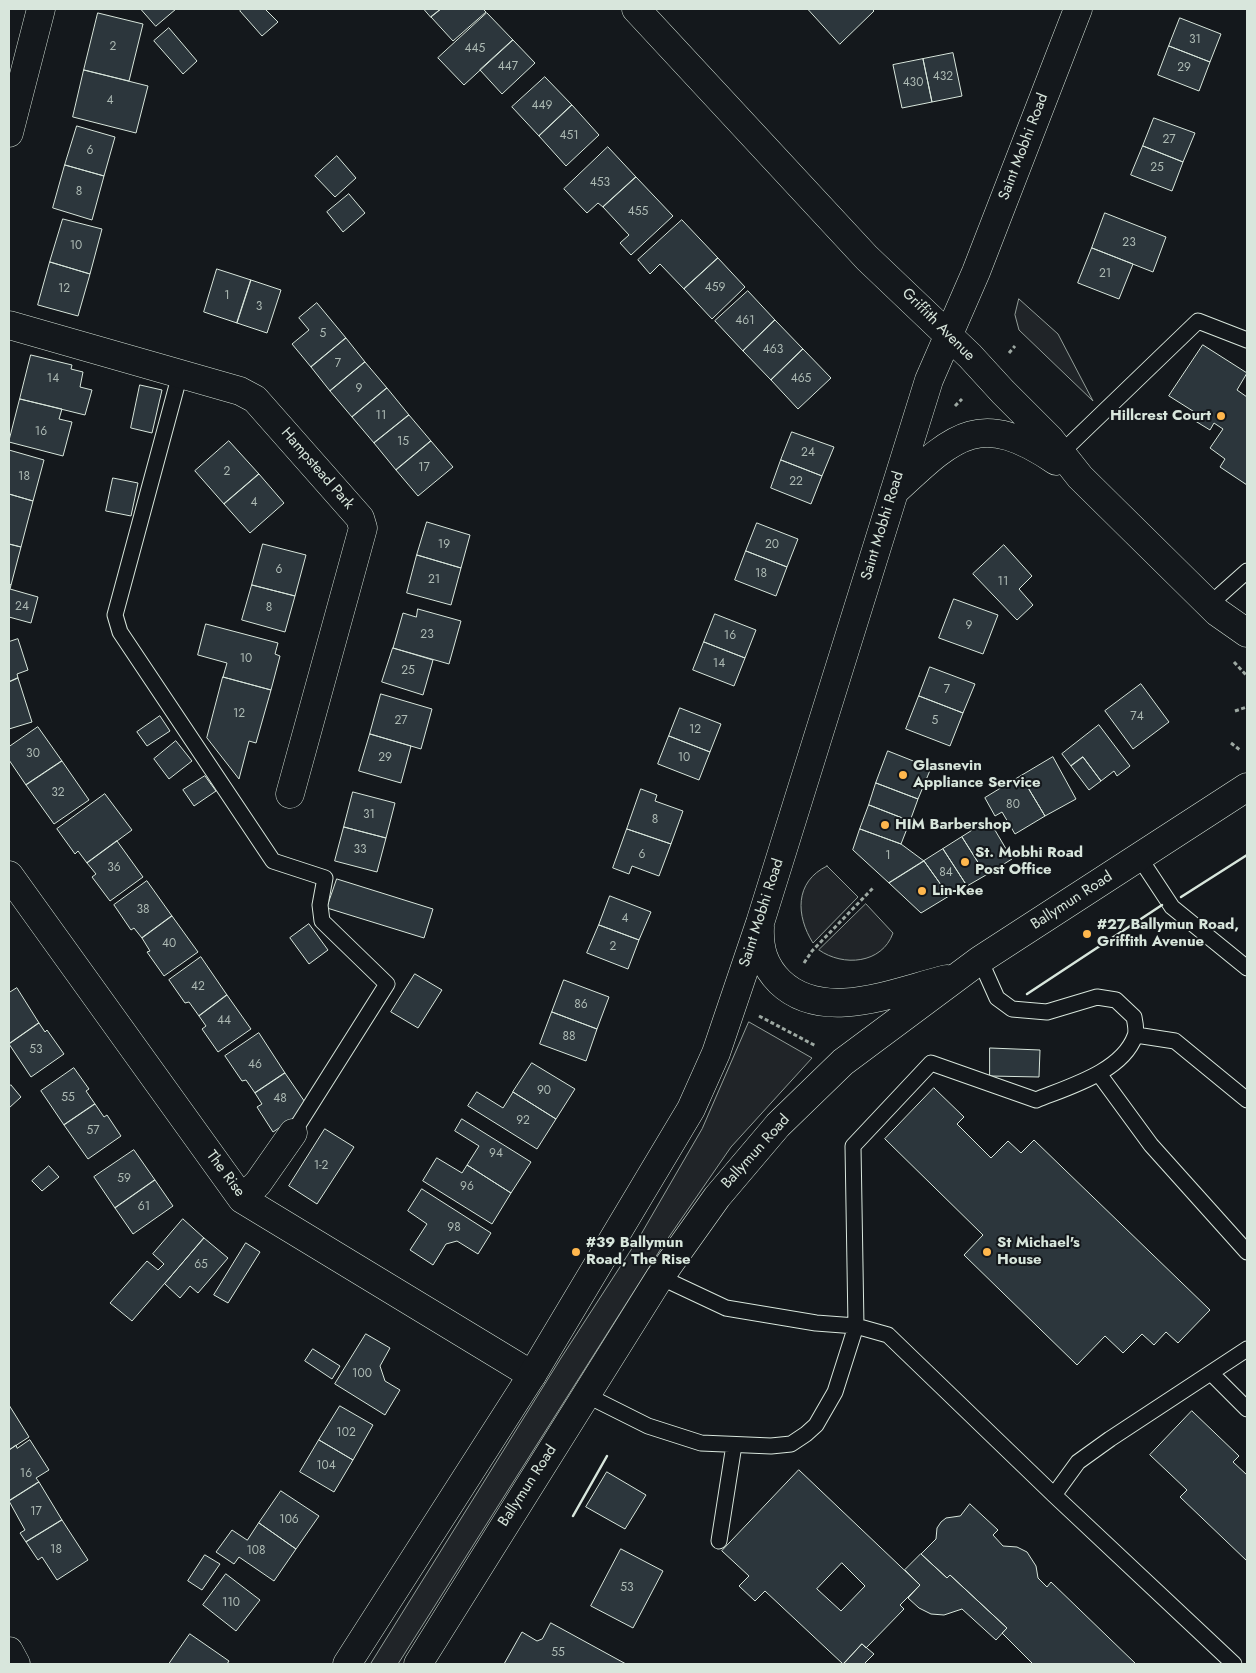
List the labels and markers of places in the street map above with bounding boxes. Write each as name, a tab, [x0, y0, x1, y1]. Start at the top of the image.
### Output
place label: Hillcrest Court	[1110, 407, 1211, 425]
marker: Hillcrest Court	[1215, 410, 1227, 422]
place label: Glasnevin Appliance Service	[913, 757, 1041, 792]
marker: Glasnevin Appliance Service	[897, 769, 909, 781]
place label: HIM Barbershop	[895, 816, 1011, 834]
marker: HIM Barbershop	[879, 819, 891, 831]
place label: St. Mobhi Road Post Office	[975, 844, 1083, 879]
marker: St. Mobhi Road Post Office	[959, 856, 971, 868]
place label: Lin-Kee	[932, 882, 983, 900]
marker: Lin-Kee	[916, 885, 928, 897]
place label: #27 Ballymun Road, Griffith Avenue	[1097, 916, 1239, 951]
marker: #27 Ballymun Road, Griffith Avenue	[1081, 928, 1093, 940]
place label: #39 Ballymun Road, The Rise	[586, 1234, 691, 1269]
place label: St Michael's House	[997, 1234, 1080, 1269]
marker: #39 Ballymun Road, The Rise	[570, 1246, 582, 1258]
marker: St Michael's House	[981, 1246, 993, 1258]

